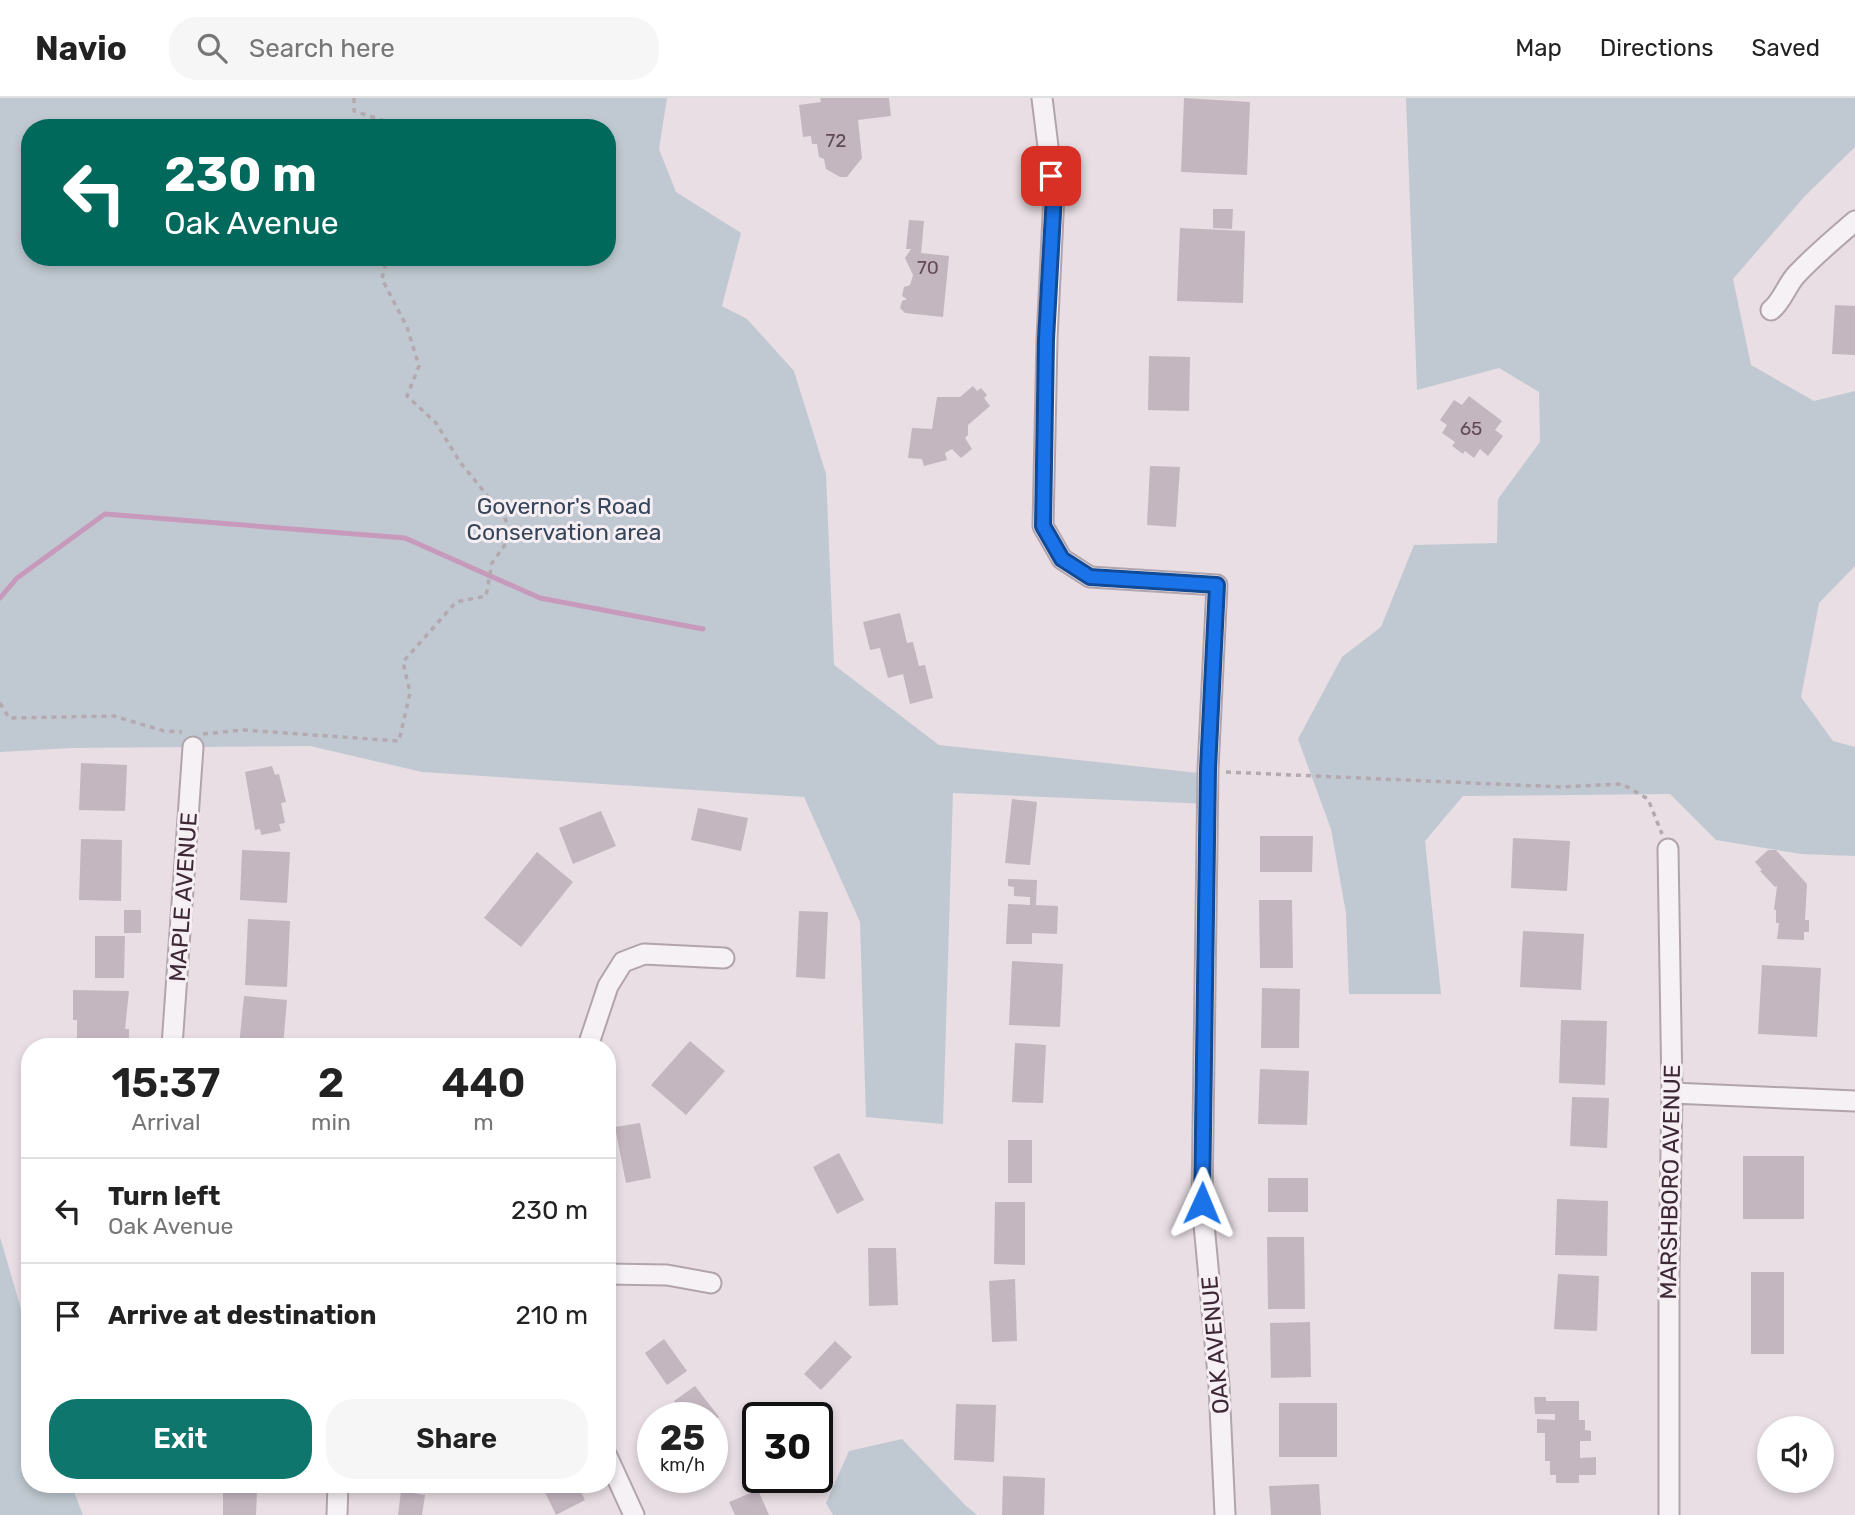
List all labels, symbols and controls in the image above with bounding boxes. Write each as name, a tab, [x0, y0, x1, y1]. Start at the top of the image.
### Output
search box	[169, 17, 659, 80]
text: Navio	[35, 29, 127, 68]
icon: search	[193, 29, 231, 67]
text: Search here	[249, 33, 395, 64]
text: Map	[1515, 34, 1562, 62]
text: Directions	[1600, 34, 1713, 62]
text: Saved	[1751, 34, 1820, 62]
house number: 72	[826, 129, 846, 152]
text: 230 m	[164, 145, 317, 203]
pin	[1021, 146, 1081, 206]
icon: left	[49, 147, 140, 238]
icon: arrive	[1032, 157, 1070, 195]
text: Oak Avenue	[164, 204, 339, 242]
house number: 70	[917, 256, 939, 279]
house number: 65	[1460, 417, 1482, 440]
park label: Governor's Road Conservation area	[467, 492, 661, 546]
street label: MAPLE AVENUE	[163, 811, 203, 983]
text: 15:37	[111, 1058, 221, 1108]
text: 2	[318, 1058, 344, 1108]
text: 440	[441, 1058, 526, 1108]
street label: MARSHBORO AVENUE	[1654, 1064, 1686, 1300]
text: Arrival	[131, 1108, 201, 1136]
text: min	[311, 1108, 351, 1136]
text: m	[473, 1108, 494, 1136]
position arrow	[1165, 1166, 1239, 1240]
text: Turn left	[108, 1181, 220, 1212]
icon: left	[49, 1192, 87, 1230]
text: 230 m	[511, 1195, 588, 1226]
text: Oak Avenue	[108, 1212, 234, 1240]
street label: OAK AVENUE	[1195, 1275, 1235, 1415]
icon: arrive	[49, 1297, 87, 1335]
text: Arrive at destination	[108, 1300, 376, 1331]
text: 210 m	[516, 1300, 588, 1331]
button: Exit	[49, 1399, 312, 1479]
button: Share	[326, 1399, 588, 1479]
speed limit sign: 30	[742, 1402, 833, 1493]
map controls	[1757, 1416, 1834, 1493]
button: sound	[1757, 1416, 1834, 1493]
text: 25	[660, 1417, 705, 1459]
text: km/h	[660, 1454, 705, 1476]

